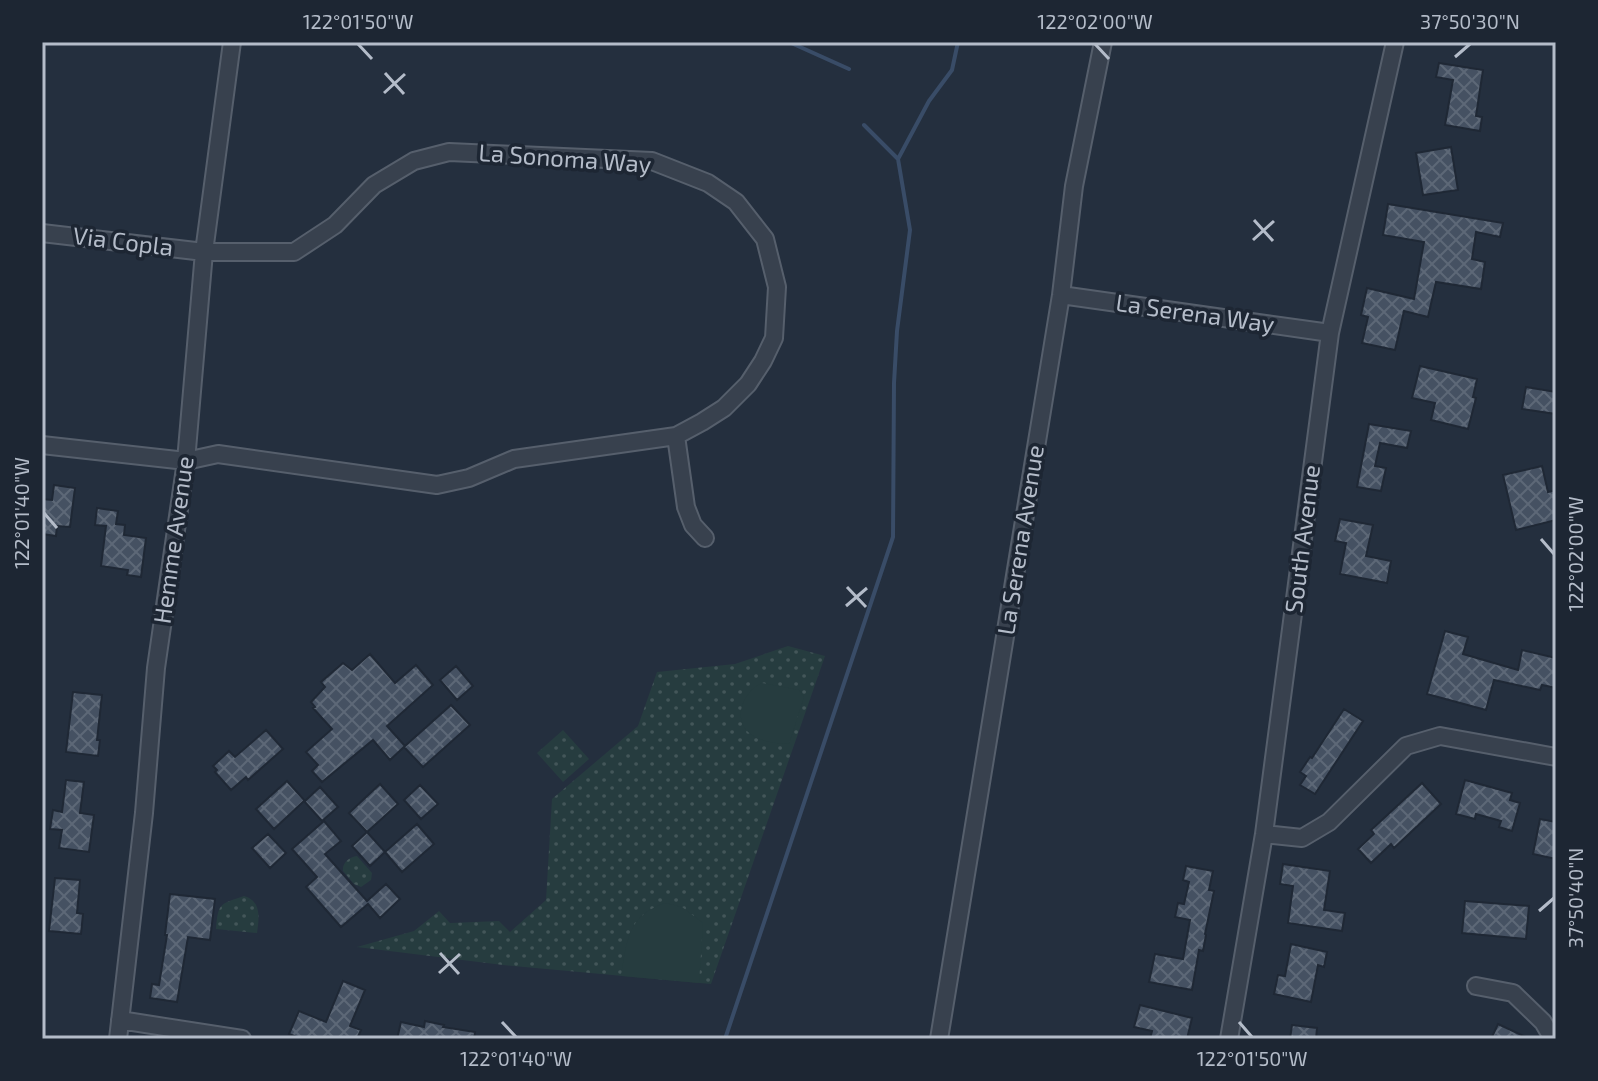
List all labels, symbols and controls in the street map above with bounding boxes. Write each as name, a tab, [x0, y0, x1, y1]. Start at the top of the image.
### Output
text: 122°01'50"W	[303, 9, 413, 33]
text: 122°02'00"W	[1037, 9, 1153, 33]
text: 37°50'30"N	[1420, 9, 1520, 33]
street label: La Sonoma Way	[478, 137, 653, 178]
street label: Via Copla	[71, 220, 175, 261]
street label: La Serena Way	[1114, 287, 1277, 338]
street label: La Serena Avenue	[990, 443, 1049, 637]
street label: Hemme Avenue	[146, 454, 199, 626]
text: 122°01'40"W	[9, 457, 33, 569]
street label: South Avenue	[1278, 463, 1325, 615]
text: 122°02'00"W	[1563, 496, 1587, 612]
text: 37°50'40"N	[1563, 848, 1587, 948]
text: 122°01'40"W	[460, 1046, 572, 1070]
text: 122°01'50"W	[1197, 1046, 1307, 1070]

